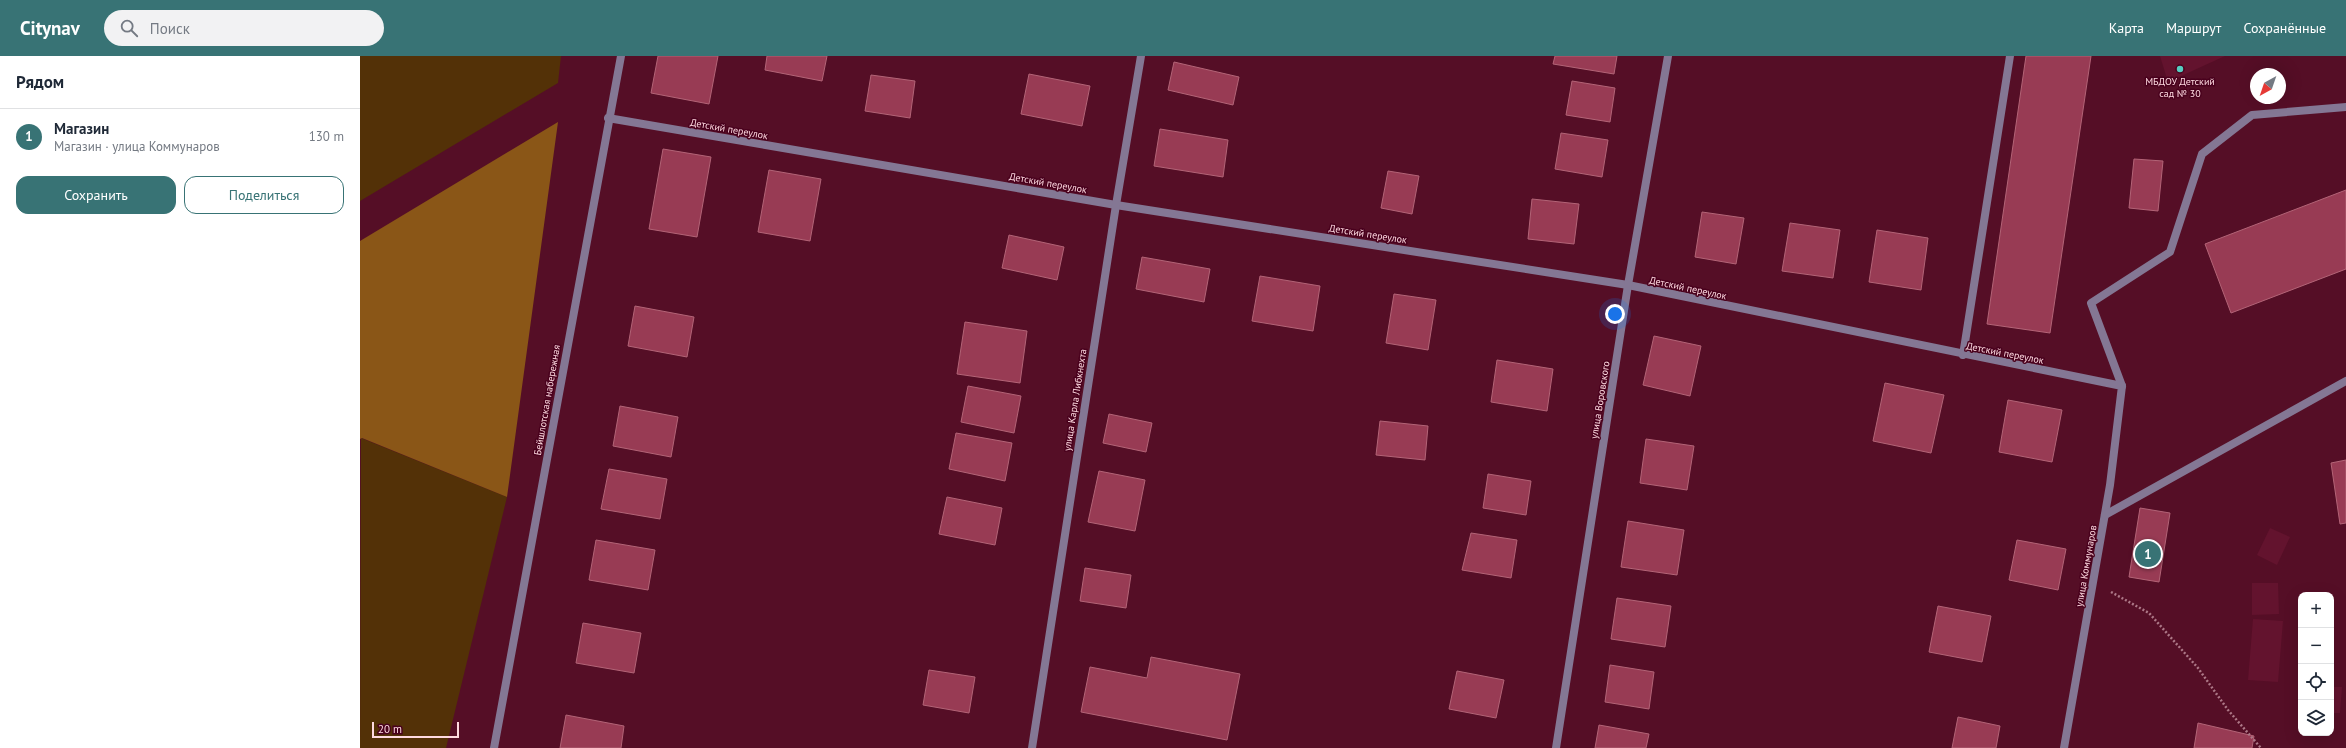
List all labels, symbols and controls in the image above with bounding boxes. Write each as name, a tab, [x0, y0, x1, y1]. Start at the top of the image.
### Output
search box	[104, 10, 384, 46]
text: Citynav	[20, 16, 80, 40]
icon: search	[118, 17, 140, 39]
text: Поиск	[150, 19, 190, 38]
text: Карта	[2109, 19, 2144, 37]
text: Маршрут	[2166, 19, 2221, 37]
text: Сохранённые	[2243, 19, 2326, 37]
marker: МБДОУ Детский сад № 30	[2175, 64, 2185, 74]
north arrow	[2250, 68, 2286, 104]
text: Рядом	[16, 71, 64, 93]
place label: МБДОУ Детский сад № 30	[2145, 75, 2215, 100]
street label: Детский переулок	[689, 116, 769, 142]
text: Магазин	[54, 119, 109, 138]
text: 1	[25, 128, 33, 145]
text: 130 m	[309, 128, 344, 145]
text: Магазин · улица Коммунаров	[54, 138, 220, 155]
street label: Детский переулок	[1008, 170, 1088, 196]
button: Сохранить	[16, 176, 176, 214]
button: Поделиться	[184, 176, 344, 214]
street label: Детский переулок	[1328, 221, 1408, 247]
street label: Детский переулок	[1648, 273, 1728, 303]
your location	[1605, 304, 1625, 324]
street label: Детский переулок	[1965, 339, 2045, 367]
street label: Бейшлотская набережная	[531, 343, 563, 456]
street label: улица Карла Либкнехта	[1061, 348, 1090, 452]
street label: улица Воровского	[1587, 360, 1613, 440]
street label: улица Коммунаров	[2072, 524, 2100, 608]
pin: 1	[2135, 539, 2161, 569]
map controls	[2298, 592, 2334, 736]
button: +	[2298, 592, 2334, 628]
button: −	[2298, 628, 2334, 664]
button: locate	[2298, 664, 2334, 700]
button: layers	[2298, 700, 2334, 736]
scale bar	[372, 720, 459, 739]
text: 20 m	[378, 722, 402, 736]

